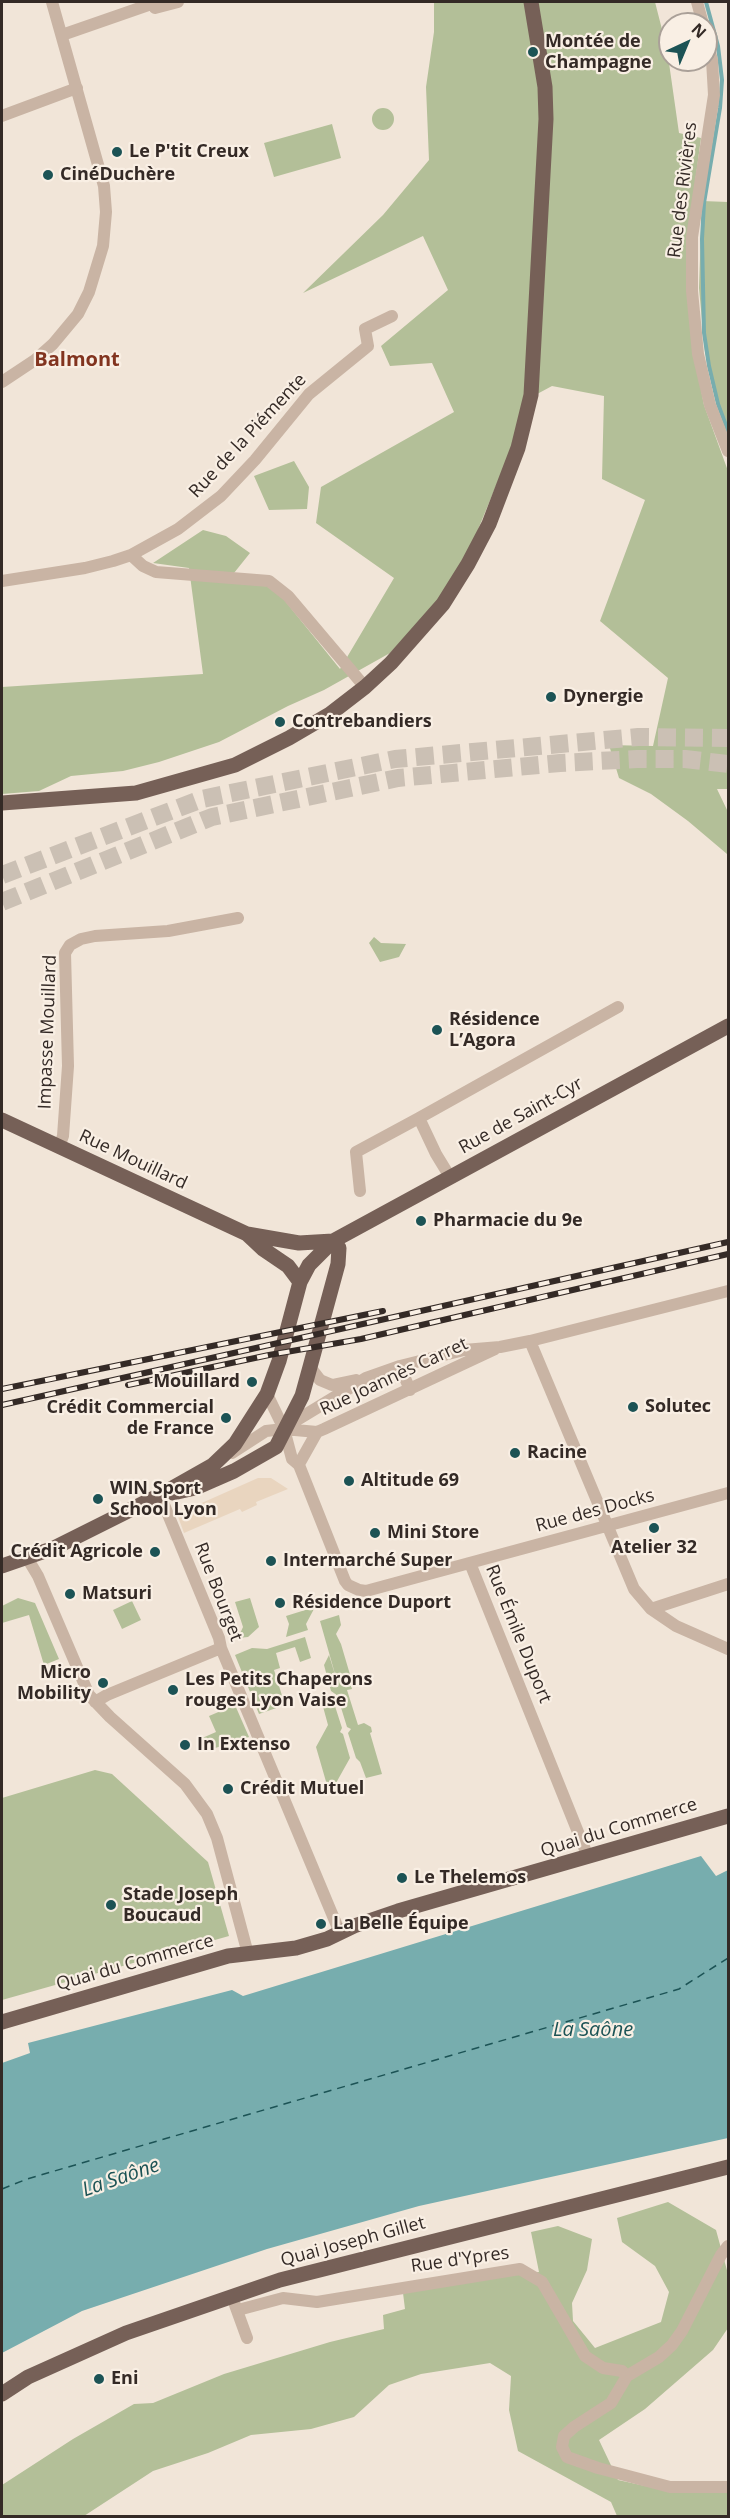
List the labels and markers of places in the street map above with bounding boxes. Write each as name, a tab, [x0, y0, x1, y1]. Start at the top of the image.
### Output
place label: Montée de Champagne	[545, 31, 652, 74]
marker: Montée de Champagne	[526, 45, 540, 59]
place label: Le P'tit Creux	[129, 141, 249, 163]
marker: Le P'tit Creux	[110, 145, 124, 159]
place label: CinéDuchère	[60, 164, 175, 186]
marker: CinéDuchère	[41, 168, 55, 182]
place label: Dynergie	[563, 686, 643, 708]
marker: Dynergie	[544, 690, 558, 704]
place label: Contrebandiers	[292, 711, 432, 733]
marker: Contrebandiers	[273, 715, 287, 729]
place label: Résidence L’Agora	[449, 1009, 540, 1052]
marker: Résidence L’Agora	[430, 1023, 444, 1037]
place label: Pharmacie du 9e	[433, 1210, 583, 1232]
marker: Pharmacie du 9e	[414, 1214, 428, 1228]
place label: Mouillard	[153, 1371, 240, 1393]
marker: Mouillard	[245, 1375, 259, 1389]
place label: Solutec	[645, 1396, 711, 1418]
place label: Crédit Commercial de France	[46, 1397, 214, 1440]
marker: Solutec	[626, 1400, 640, 1414]
marker: Crédit Commercial de France	[219, 1411, 233, 1425]
place label: Racine	[527, 1442, 587, 1464]
marker: Racine	[508, 1446, 522, 1460]
place label: Altitude 69	[361, 1470, 459, 1492]
marker: Altitude 69	[342, 1474, 356, 1488]
place label: WIN Sport School Lyon	[110, 1478, 217, 1520]
marker: WIN Sport School Lyon	[91, 1492, 105, 1506]
marker: Atelier 32	[647, 1521, 661, 1535]
place label: Mini Store	[387, 1522, 479, 1544]
marker: Mini Store	[368, 1526, 382, 1540]
place label: Atelier 32	[611, 1537, 697, 1559]
place label: Crédit Agricole	[11, 1541, 143, 1563]
marker: Crédit Agricole	[148, 1545, 162, 1559]
place label: Intermarché Super	[283, 1550, 452, 1572]
marker: Intermarché Super	[264, 1554, 278, 1568]
place label: Matsuri	[82, 1583, 152, 1605]
marker: Matsuri	[63, 1587, 77, 1601]
place label: Résidence Duport	[292, 1592, 451, 1614]
marker: Résidence Duport	[273, 1596, 287, 1610]
place label: Micro Mobility	[17, 1662, 91, 1704]
place label: Les Petits Chaperons rouges Lyon Vaise	[185, 1669, 372, 1712]
marker: Micro Mobility	[96, 1676, 110, 1690]
marker: Les Petits Chaperons rouges Lyon Vaise	[166, 1683, 180, 1697]
place label: In Extenso	[197, 1734, 290, 1756]
marker: In Extenso	[178, 1738, 192, 1752]
place label: Crédit Mutuel	[240, 1778, 364, 1800]
marker: Crédit Mutuel	[221, 1782, 235, 1796]
place label: Le Thelemos	[414, 1867, 526, 1889]
marker: Le Thelemos	[395, 1871, 409, 1885]
place label: Stade Joseph Boucaud	[123, 1884, 238, 1926]
marker: Stade Joseph Boucaud	[104, 1898, 118, 1912]
place label: La Belle Équipe	[333, 1913, 469, 1935]
marker: La Belle Équipe	[314, 1917, 328, 1931]
place label: Eni	[111, 2368, 138, 2390]
marker: Eni	[92, 2372, 106, 2386]

